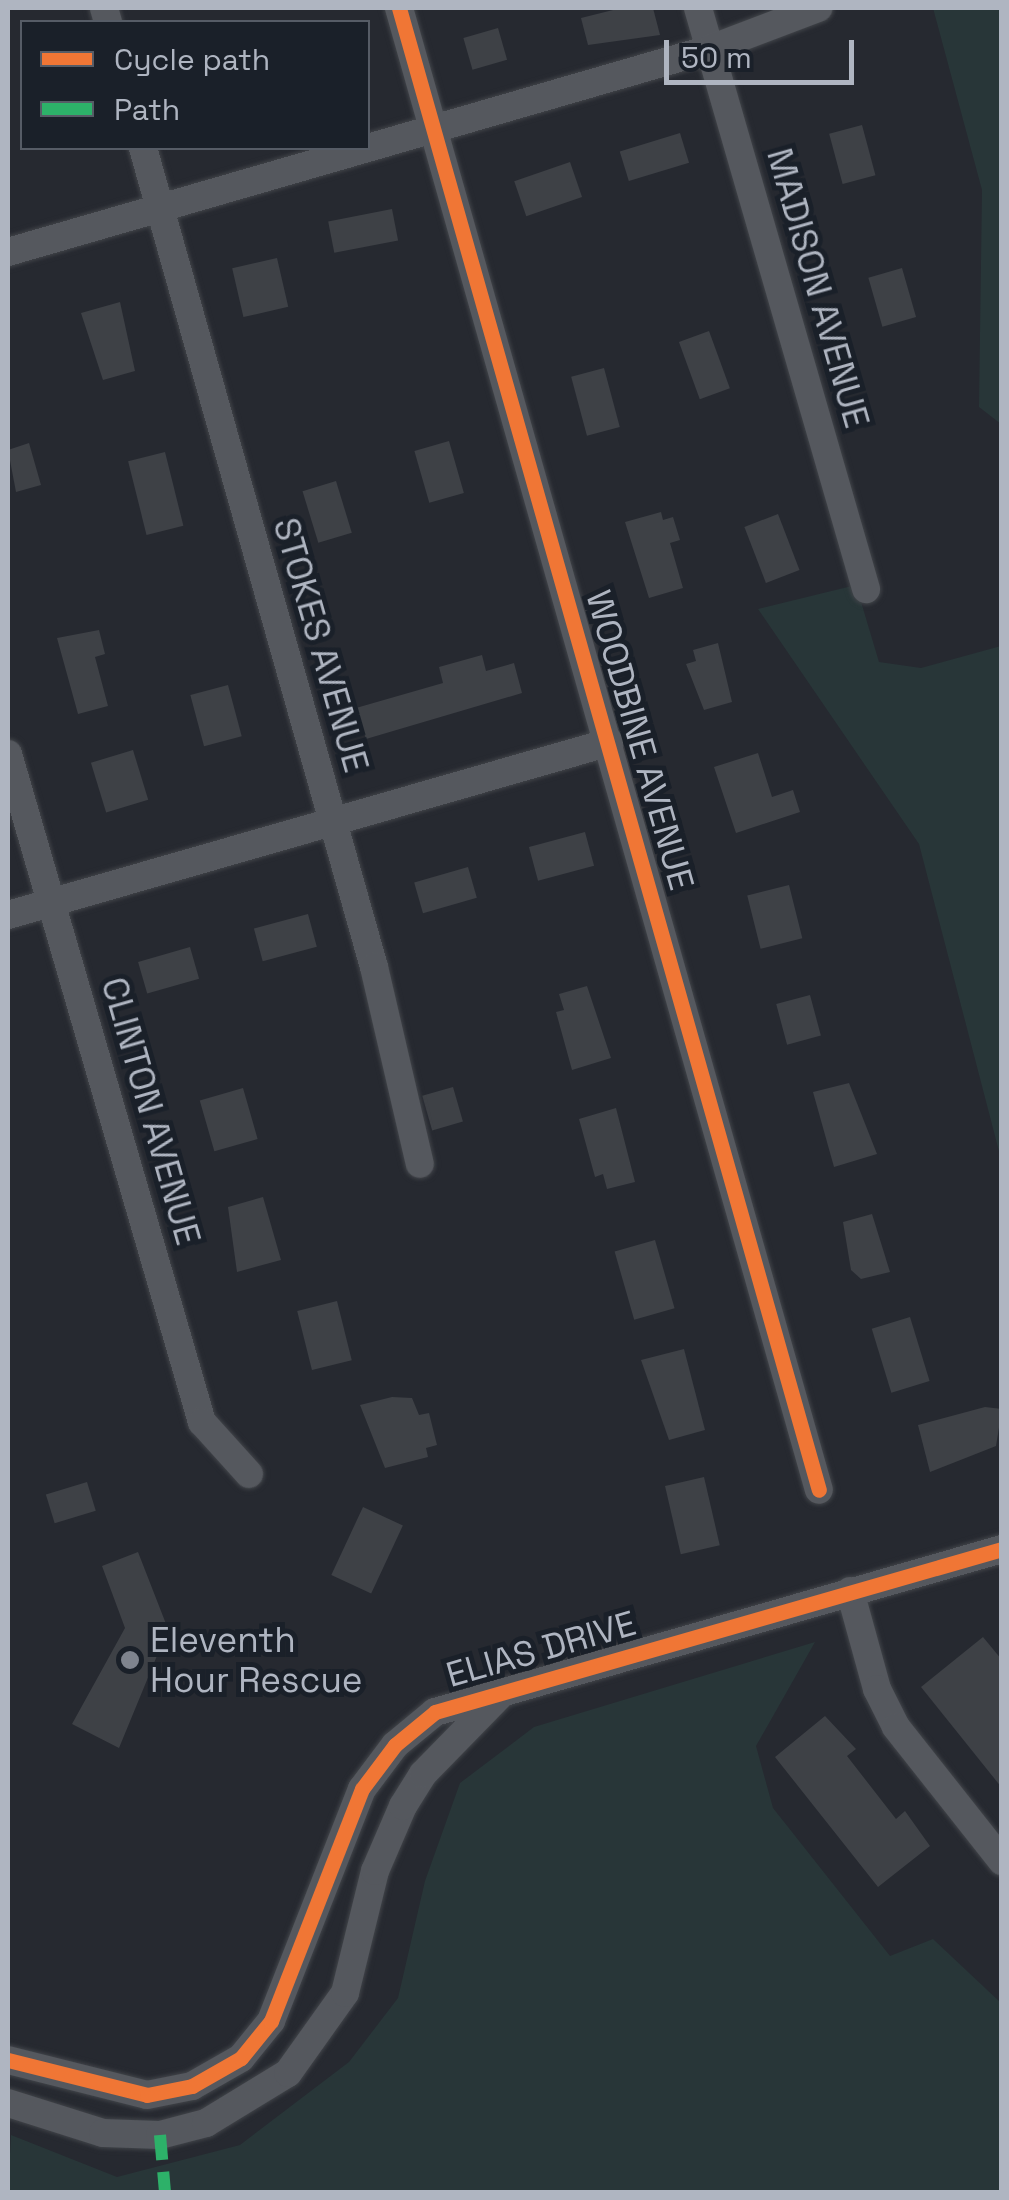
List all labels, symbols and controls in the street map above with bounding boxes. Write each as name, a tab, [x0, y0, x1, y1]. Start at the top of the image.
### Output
legend	[20, 20, 370, 150]
scale bar	[669, 20, 859, 82]
text: 50 m	[681, 38, 752, 77]
text: Cycle path	[114, 40, 270, 79]
text: Path	[114, 90, 180, 129]
street label: MADISON AVENUE	[758, 143, 878, 433]
street label: STOKES AVENUE	[265, 513, 377, 777]
street label: WOODBINE AVENUE	[577, 585, 703, 895]
street label: CLINTON AVENUE	[93, 972, 209, 1250]
street label: ELIAS DRIVE	[442, 1602, 640, 1696]
place label: Eleventh Hour Rescue	[150, 1619, 363, 1701]
marker: Eleventh Hour Rescue	[119, 1649, 141, 1671]

